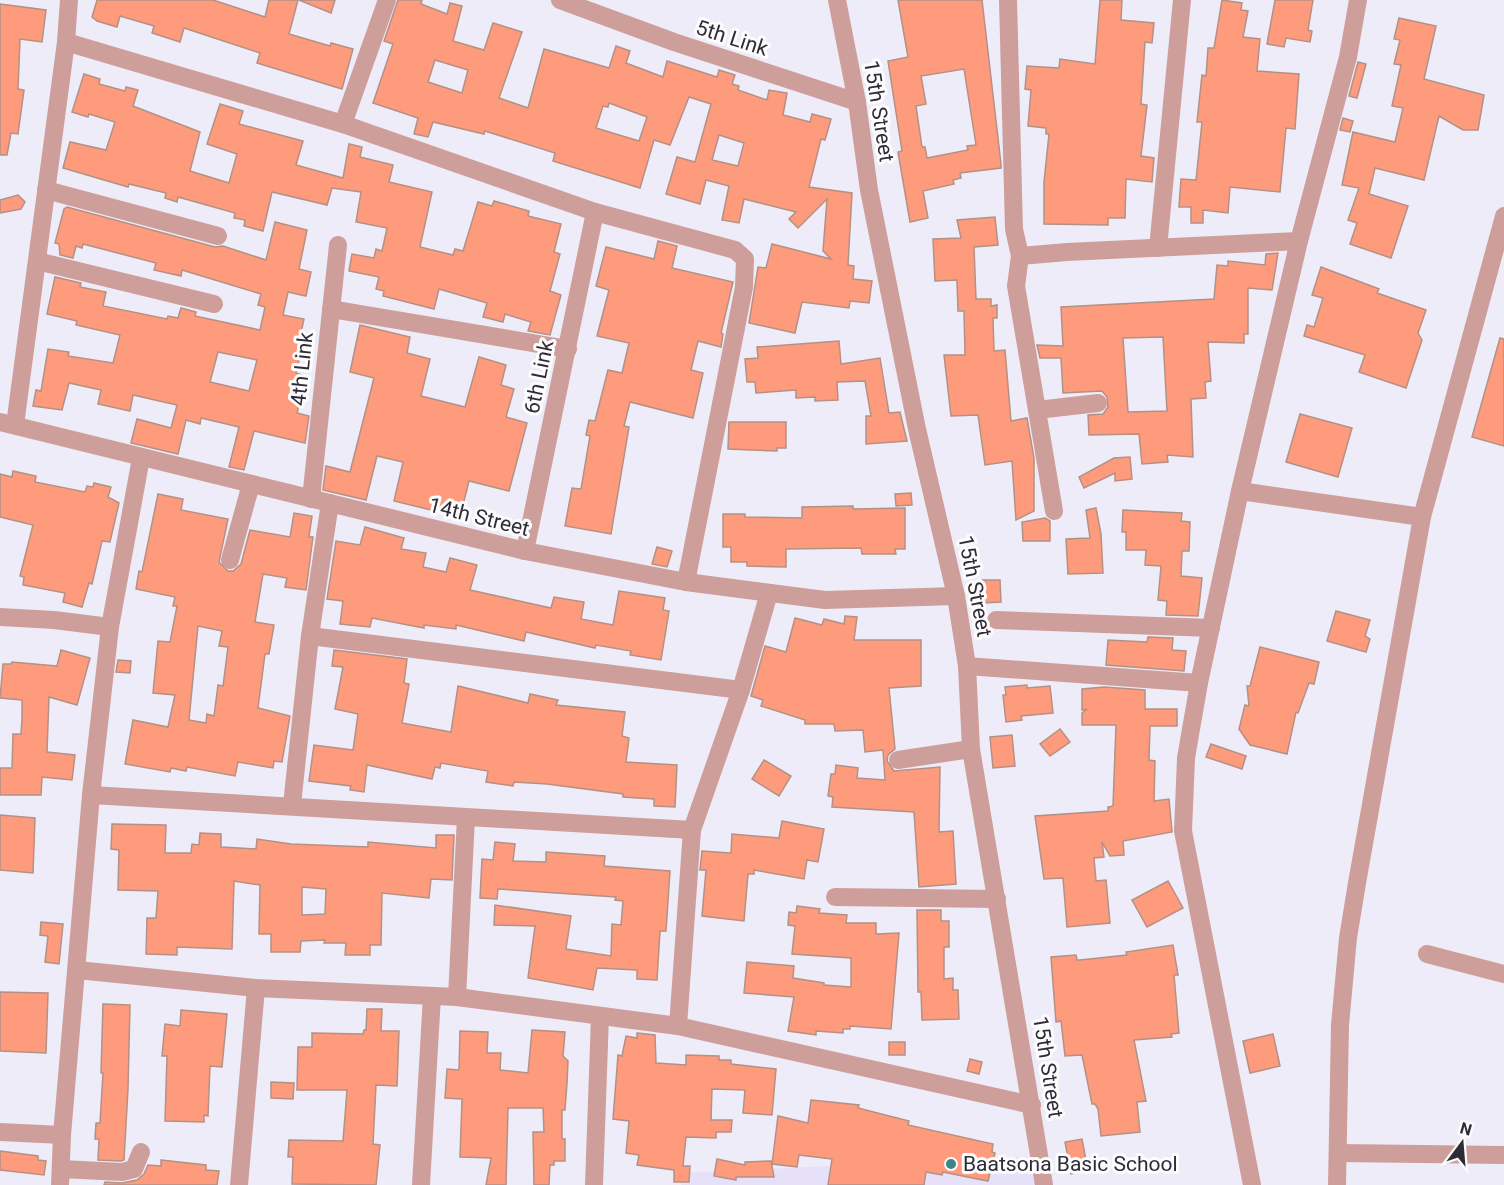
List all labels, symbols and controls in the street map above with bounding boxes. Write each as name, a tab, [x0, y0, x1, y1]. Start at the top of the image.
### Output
street label: 5th Link	[693, 15, 771, 61]
street label: 15th Street	[859, 58, 899, 164]
street label: 4th Link	[286, 331, 318, 407]
street label: 6th Link	[520, 338, 559, 416]
street label: 14th Street	[426, 493, 532, 541]
street label: 15th Street	[953, 533, 997, 639]
street label: 15th Street	[1028, 1014, 1068, 1120]
north arrow	[1432, 1113, 1492, 1173]
text: N	[1458, 1118, 1474, 1140]
place label: Baatsona Basic School	[963, 1152, 1178, 1176]
marker: Baatsona Basic School	[944, 1157, 958, 1171]

